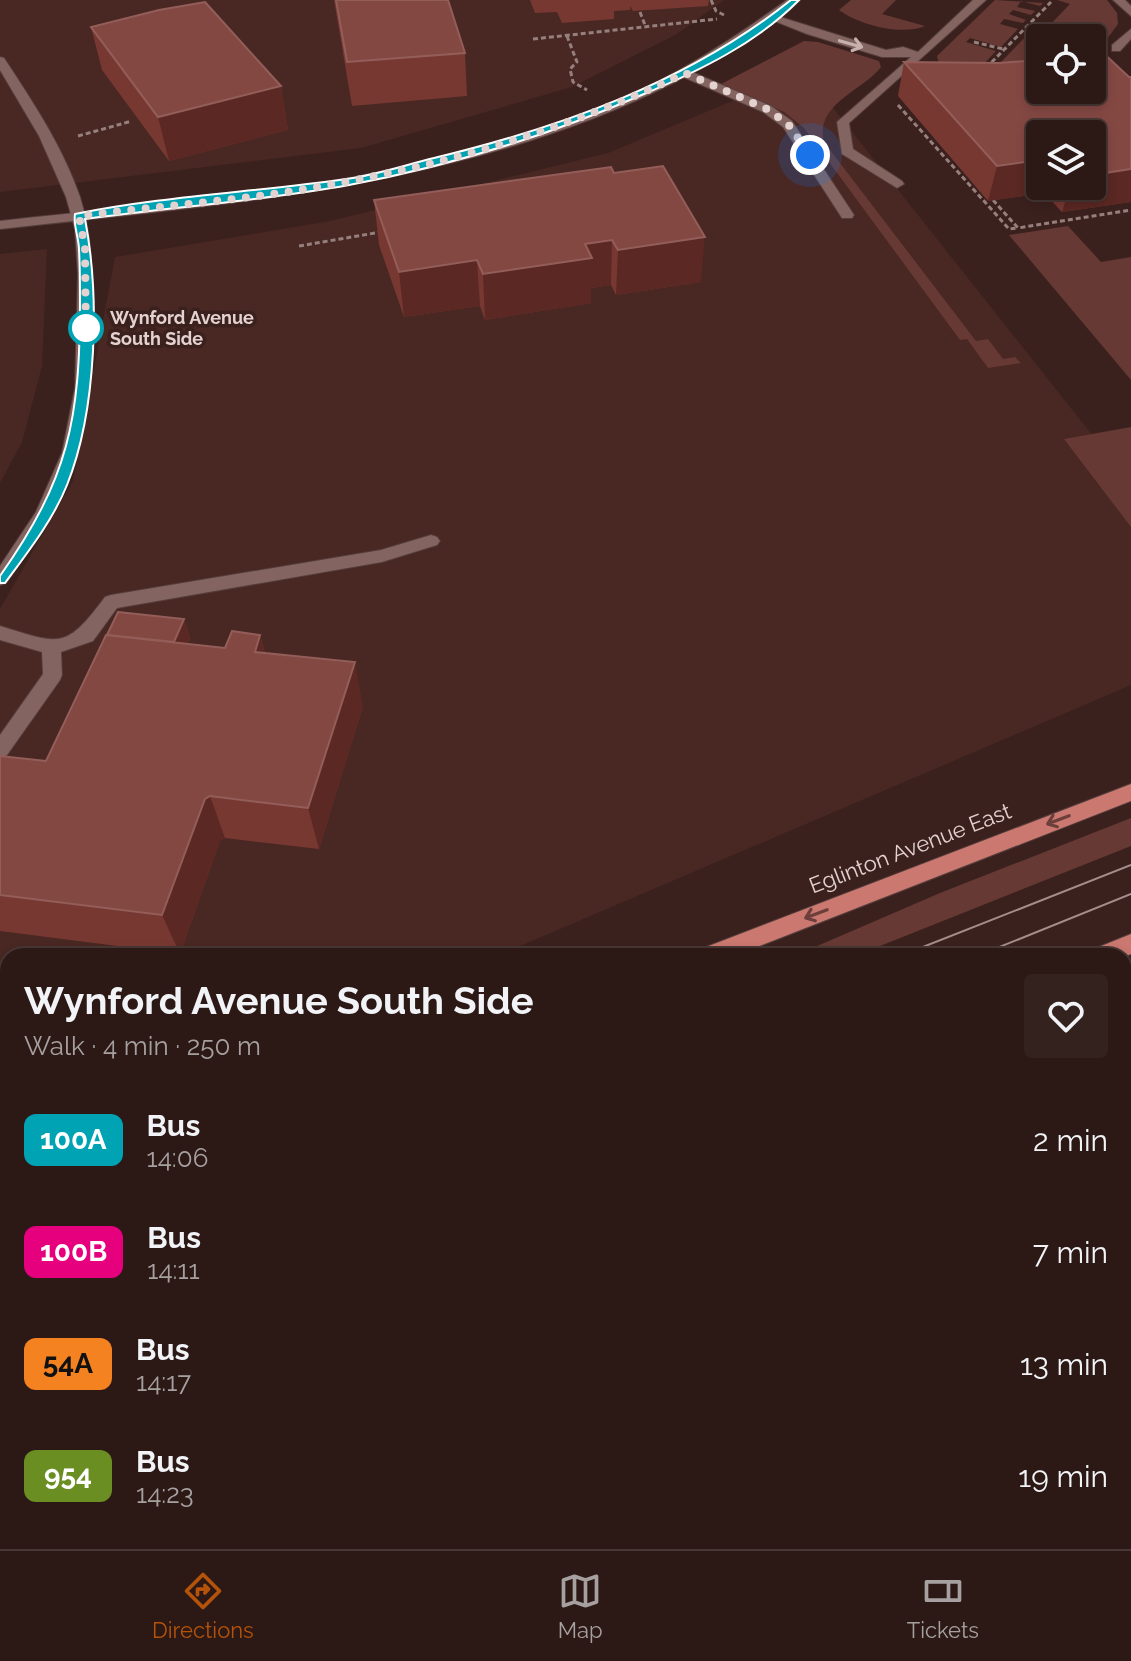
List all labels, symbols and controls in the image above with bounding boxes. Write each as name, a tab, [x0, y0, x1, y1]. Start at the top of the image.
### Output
map controls	[1026, 24, 1106, 200]
button: locate	[1026, 24, 1106, 104]
one-way arrow	[838, 37, 864, 52]
button: layers	[1026, 120, 1106, 200]
your location	[790, 135, 830, 175]
place label: Wynford Avenue South Side	[110, 307, 254, 349]
marker: Wynford Avenue South Side	[69, 311, 103, 345]
street label: Eglinton Avenue East	[805, 797, 1015, 899]
one-way arrow	[1046, 814, 1071, 828]
one-way arrow	[804, 908, 829, 922]
button: heart	[1024, 974, 1108, 1058]
text: Wynford Avenue South Side	[24, 978, 533, 1023]
text: Walk · 4 min · 250 m	[24, 1031, 261, 1061]
text: Bus	[147, 1108, 200, 1143]
text: 100A	[40, 1123, 107, 1156]
text: 2 min	[1033, 1123, 1108, 1158]
text: 14:06	[147, 1143, 208, 1173]
text: Bus	[147, 1220, 201, 1255]
text: 100B	[40, 1235, 107, 1268]
text: 7 min	[1033, 1235, 1108, 1270]
text: 14:11	[147, 1255, 200, 1285]
text: Bus	[136, 1332, 190, 1367]
text: 54A	[43, 1347, 93, 1380]
text: 13 min	[1020, 1347, 1108, 1382]
text: 14:17	[136, 1367, 191, 1397]
text: Bus	[136, 1444, 190, 1479]
text: 954	[44, 1459, 92, 1492]
text: 19 min	[1018, 1459, 1108, 1494]
text: 14:23	[136, 1479, 194, 1509]
tab: Directions	[152, 1569, 254, 1643]
tab: Map	[558, 1569, 603, 1643]
tab: Tickets	[907, 1569, 979, 1643]

